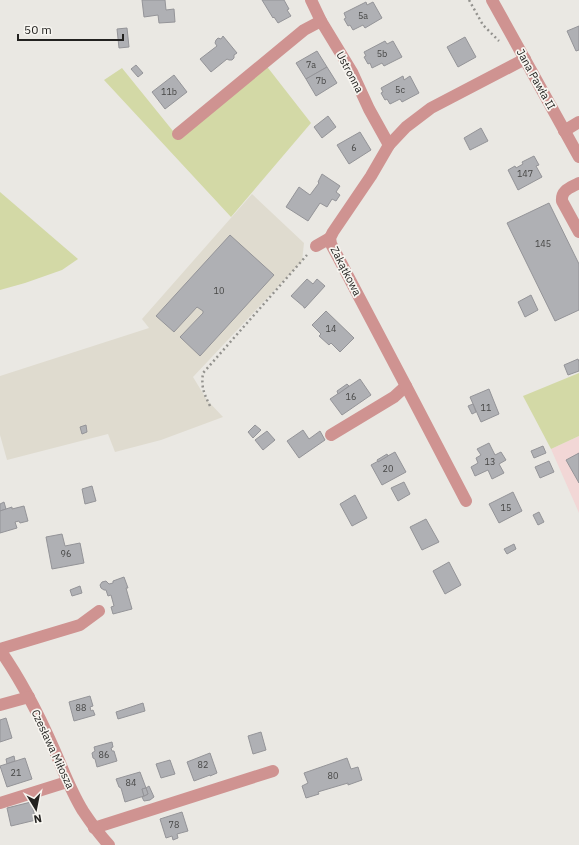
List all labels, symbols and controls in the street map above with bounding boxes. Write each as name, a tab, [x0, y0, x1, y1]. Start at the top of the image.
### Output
house number: 5a	[358, 10, 368, 21]
scale bar	[18, 16, 123, 42]
text: 50 m	[24, 22, 52, 37]
street label: Jana Pawła II	[514, 46, 558, 112]
house number: 5b	[377, 48, 387, 59]
street label: Ustronna	[333, 49, 367, 95]
house number: 7a	[306, 59, 316, 70]
house number: 7b	[316, 75, 326, 86]
house number: 5c	[395, 84, 405, 95]
house number: 11b	[161, 86, 177, 97]
house number: 6	[351, 142, 357, 153]
house number: 147	[517, 168, 533, 179]
house number: 145	[535, 238, 551, 249]
street label: Zakątkowa	[328, 244, 364, 298]
house number: 10	[214, 285, 224, 296]
house number: 14	[326, 323, 336, 334]
house number: 16	[346, 391, 356, 402]
house number: 11	[481, 402, 491, 413]
house number: 13	[485, 456, 495, 467]
house number: 20	[383, 463, 393, 474]
house number: 15	[501, 502, 511, 513]
house number: 96	[61, 548, 71, 559]
house number: 88	[76, 702, 86, 713]
street label: Czesława Miłosza	[28, 707, 78, 791]
house number: 86	[99, 749, 109, 760]
house number: 82	[198, 759, 208, 770]
house number: 21	[11, 767, 21, 778]
house number: 80	[328, 770, 338, 781]
house number: 84	[126, 777, 136, 788]
north arrow	[16, 789, 56, 829]
text: N	[33, 811, 43, 826]
house number: 78	[169, 819, 179, 830]

